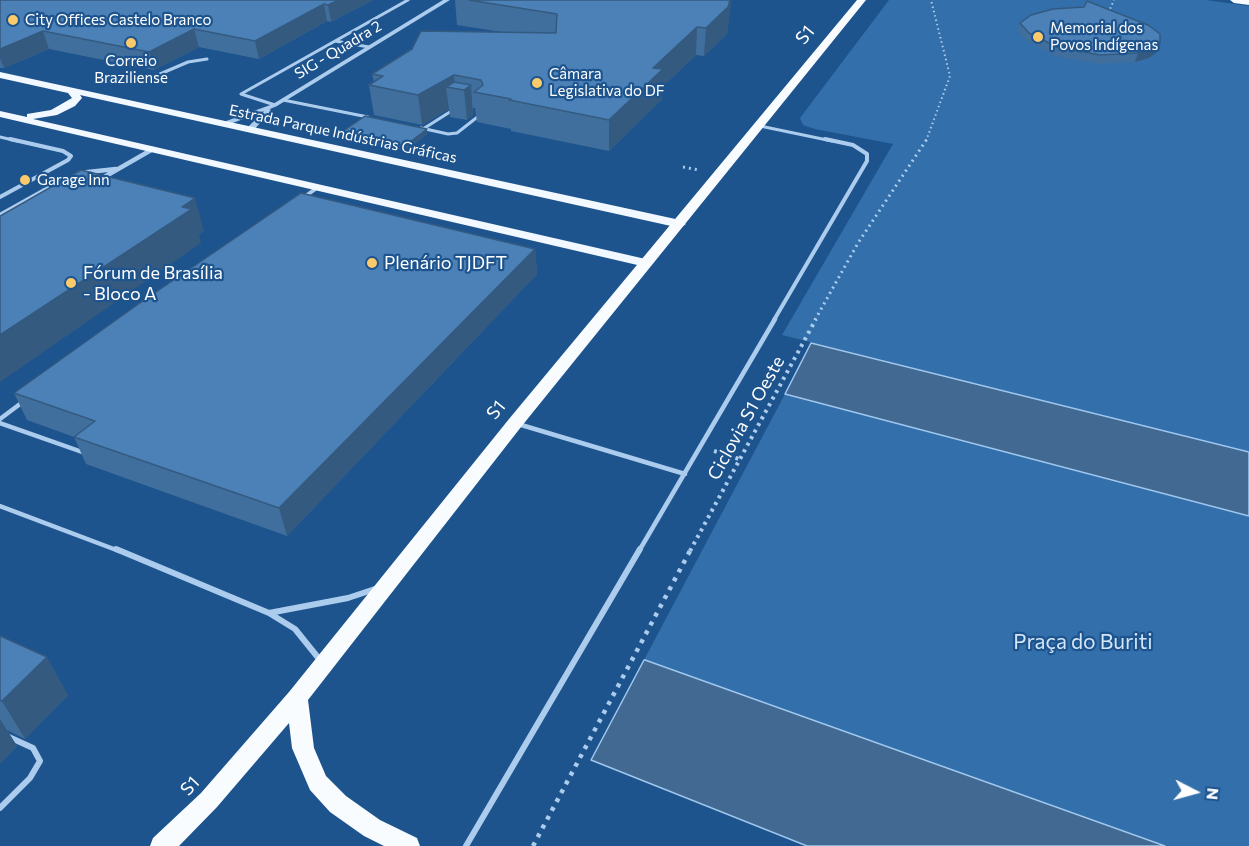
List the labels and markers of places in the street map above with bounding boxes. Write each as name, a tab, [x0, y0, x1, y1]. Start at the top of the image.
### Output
place label: City Offices Castelo Branco	[25, 11, 211, 29]
marker: City Offices Castelo Branco	[6, 13, 20, 27]
place label: Memorial dos Povos Indígenas	[1050, 19, 1158, 54]
marker: Memorial dos Povos Indígenas	[1031, 30, 1045, 44]
marker: Correio Braziliense	[124, 36, 138, 50]
place label: Correio Braziliense	[94, 52, 168, 87]
place label: Câmara Legislativa do DF	[549, 65, 664, 100]
marker: Câmara Legislativa do DF	[530, 76, 544, 90]
place label: Garage Inn	[37, 171, 110, 189]
marker: Garage Inn	[18, 173, 32, 187]
place label: Plenário TJDFT	[384, 252, 507, 274]
marker: Plenário TJDFT	[365, 256, 379, 270]
place label: Fórum de Brasília - Bloco A	[83, 262, 223, 304]
marker: Fórum de Brasília - Bloco A	[64, 276, 78, 290]

